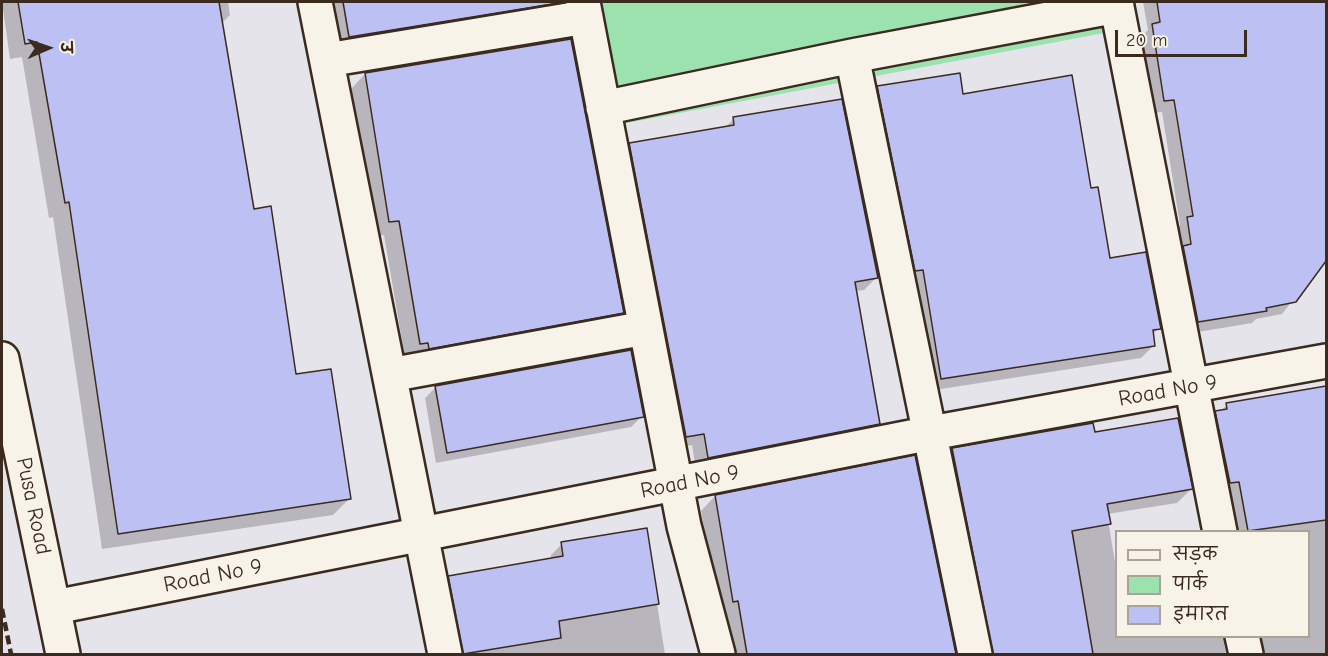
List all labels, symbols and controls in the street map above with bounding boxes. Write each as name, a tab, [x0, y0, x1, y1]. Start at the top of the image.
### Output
north arrow	[18, 18, 78, 78]
scale bar	[1118, 18, 1250, 56]
text: 20 m	[1126, 30, 1167, 51]
text: उ	[57, 42, 75, 53]
street label: Road No 9	[1116, 369, 1220, 413]
street label: Pusa Road	[10, 455, 56, 557]
street label: Road No 9	[638, 460, 742, 504]
legend	[1115, 530, 1310, 638]
text: सड़क	[1173, 544, 1217, 565]
street label: Road No 9	[161, 554, 265, 598]
text: पार्क	[1173, 574, 1207, 595]
text: इमारत	[1173, 604, 1228, 625]

